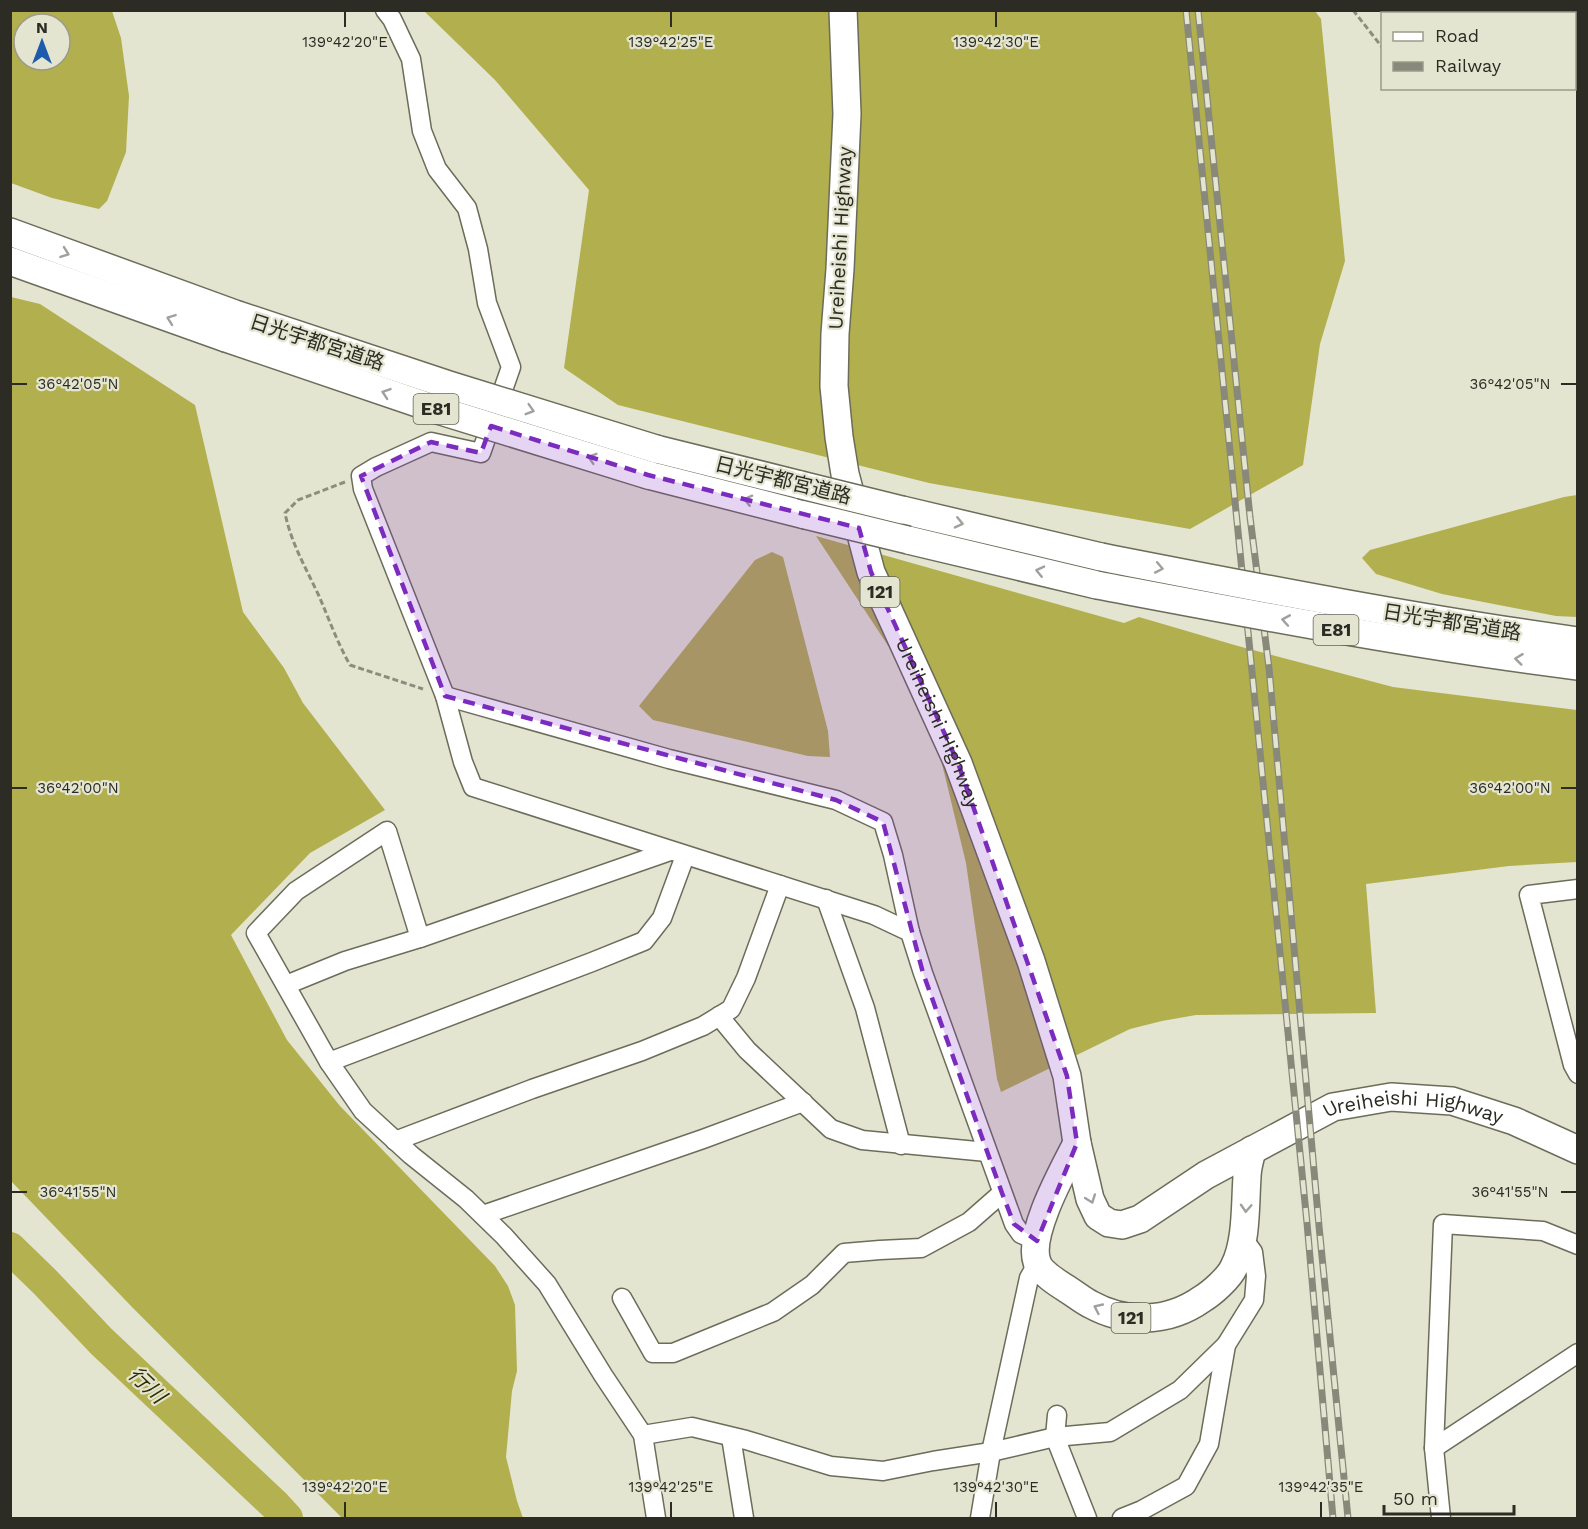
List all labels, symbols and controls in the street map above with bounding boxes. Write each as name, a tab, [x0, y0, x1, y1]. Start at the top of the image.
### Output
north arrow	[12, 12, 72, 72]
legend	[1381, 12, 1576, 90]
text: N	[36, 18, 48, 37]
text: Road	[1435, 25, 1479, 46]
text: 139°42'20"E	[302, 33, 388, 51]
text: 139°42'25"E	[629, 33, 713, 51]
text: 139°42'30"E	[953, 33, 1039, 51]
text: Railway	[1435, 55, 1502, 76]
street label: Ureiheishi Highway	[823, 145, 857, 330]
one-way arrow	[59, 246, 70, 258]
street label: 日光宇都宮道路	[247, 309, 387, 375]
one-way arrow	[166, 313, 177, 326]
text: 36°42'05"N	[38, 375, 118, 393]
text: 36°42'05"N	[1470, 375, 1550, 393]
one-way arrow	[382, 387, 392, 400]
road number: E81	[414, 394, 458, 424]
one-way arrow	[524, 403, 535, 415]
street label: 日光宇都宮道路	[712, 451, 854, 509]
one-way arrow	[587, 453, 598, 465]
one-way arrow	[743, 495, 753, 508]
one-way arrow	[954, 516, 964, 529]
one-way arrow	[1153, 561, 1163, 574]
one-way arrow	[1035, 566, 1045, 579]
road number: 121	[860, 577, 900, 607]
street label: 日光宇都宮道路	[1381, 599, 1523, 645]
one-way arrow	[1281, 614, 1291, 627]
road number: E81	[1314, 615, 1358, 645]
street label: Ureiheishi Highway	[891, 634, 986, 812]
one-way arrow	[1515, 653, 1524, 666]
text: 36°42'00"N	[37, 779, 119, 797]
text: 36°42'00"N	[1469, 779, 1551, 797]
street label: Ureiheishi Highway	[1318, 1085, 1507, 1129]
text: 36°41'55"N	[39, 1183, 117, 1201]
text: 36°41'55"N	[1471, 1183, 1549, 1201]
one-way arrow	[1084, 1194, 1097, 1204]
one-way arrow	[1239, 1204, 1252, 1213]
one-way arrow	[1094, 1303, 1105, 1315]
road number: 121	[1112, 1303, 1150, 1333]
water label: 行川	[124, 1361, 173, 1410]
text: 139°42'20"E	[302, 1478, 388, 1496]
text: 139°42'25"E	[629, 1478, 713, 1496]
text: 139°42'30"E	[953, 1478, 1039, 1496]
text: 139°42'35"E	[1279, 1478, 1363, 1496]
scale bar	[1384, 1478, 1514, 1516]
text: 50 m	[1393, 1488, 1438, 1509]

